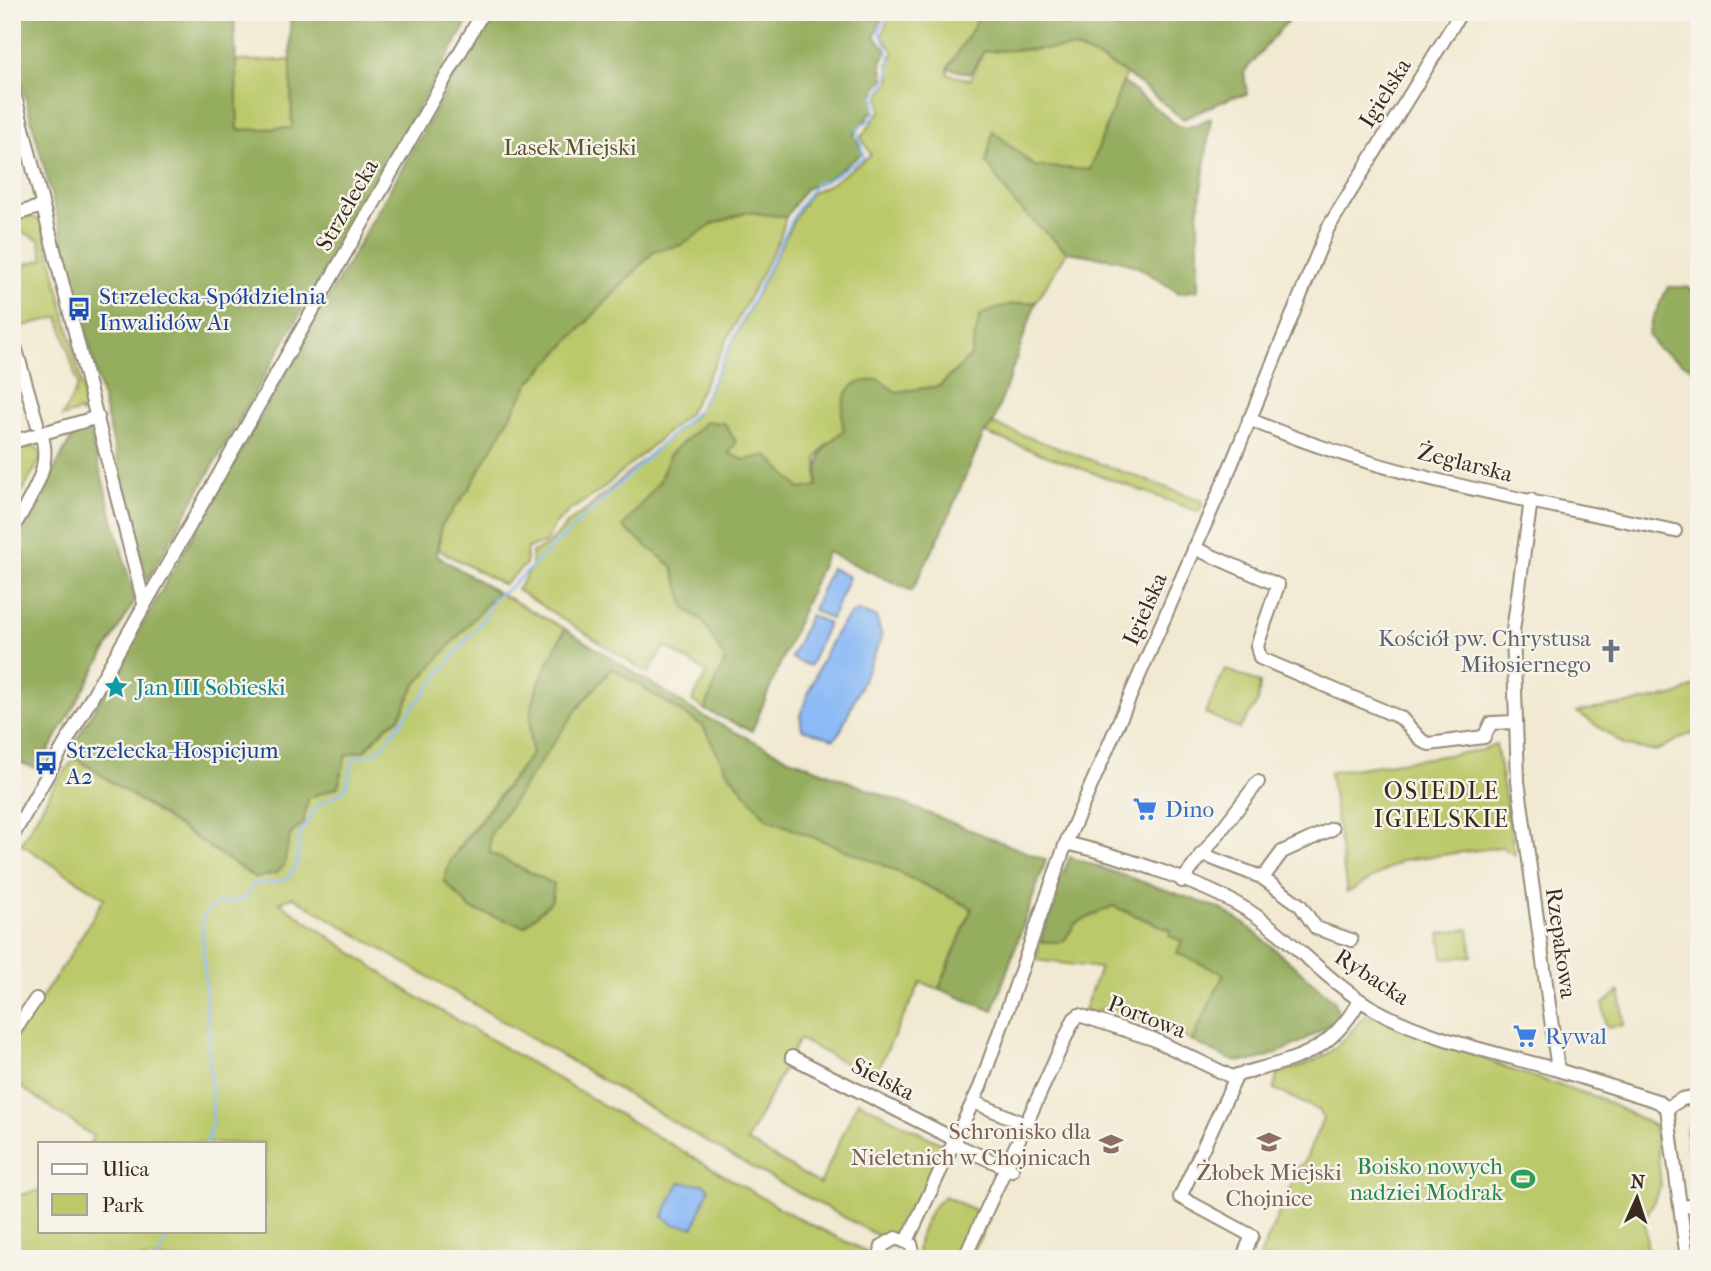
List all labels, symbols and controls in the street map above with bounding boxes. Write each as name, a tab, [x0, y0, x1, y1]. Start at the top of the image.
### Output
street label: Igielska	[1353, 53, 1417, 133]
park label: Lasek Miejski	[503, 134, 637, 161]
street label: Strzelecka	[310, 154, 384, 256]
place label: Strzelecka-Spółdzielnia Inwalidów A1	[99, 283, 327, 336]
bus stop icon: Strzelecka-Spółdzielnia Inwalidów A1	[65, 295, 93, 323]
street label: Żeglarska	[1415, 438, 1516, 488]
street label: Igielska	[1117, 568, 1173, 649]
place label: Kościół pw. Chrystusa Miłosiernego	[1378, 625, 1591, 678]
church icon: Kościół pw. Chrystusa Miłosiernego	[1597, 637, 1625, 665]
place icon: Jan III Sobieski	[102, 673, 130, 701]
place label: Jan III Sobieski	[134, 674, 286, 701]
place label: Strzelecka-Hospicjum A2	[65, 737, 279, 790]
bus stop icon: Strzelecka-Hospicjum A2	[32, 749, 60, 777]
district label: OSIEDLE IGIELSKIE	[1374, 777, 1510, 833]
supermarket icon: Dino	[1131, 795, 1159, 823]
place label: Dino	[1165, 796, 1214, 823]
street label: Rzepakowa	[1540, 886, 1582, 1000]
street label: Rybacka	[1330, 943, 1415, 1011]
street label: Portowa	[1104, 990, 1190, 1044]
supermarket icon: Rywal	[1511, 1022, 1539, 1050]
place label: Rywal	[1545, 1023, 1608, 1050]
street label: Sielska	[847, 1052, 919, 1106]
place label: Schronisko dla Nieletnich w Chojnicach	[851, 1118, 1091, 1171]
school or university icon: Żłobek Miejski Chojnice	[1255, 1128, 1283, 1156]
school or university icon: Schronisko dla Nieletnich w Chojnicach	[1097, 1130, 1125, 1158]
legend	[38, 1142, 266, 1232]
place label: Boisko nowych nadziei Modrak	[1349, 1153, 1504, 1206]
text: Ulica	[102, 1157, 149, 1181]
place label: Żłobek Miejski Chojnice	[1196, 1159, 1342, 1212]
north arrow	[1602, 1162, 1672, 1232]
sports icon: Boisko nowych nadziei Modrak	[1509, 1165, 1537, 1193]
text: N	[1630, 1171, 1646, 1193]
text: Park	[102, 1193, 144, 1217]

